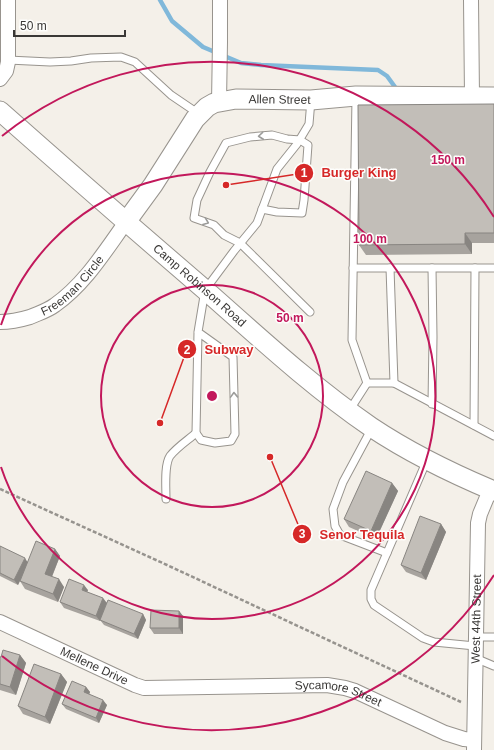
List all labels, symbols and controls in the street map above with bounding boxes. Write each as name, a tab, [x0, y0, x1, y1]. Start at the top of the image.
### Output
scale bar	[14, 12, 125, 38]
text: 50 m	[20, 19, 47, 33]
street label: Allen Street	[248, 92, 311, 107]
one-way arrow	[258, 131, 264, 140]
text: 150 m	[431, 153, 465, 167]
callout: Burger King	[294, 160, 405, 185]
text: Burger King	[321, 165, 397, 180]
text: 1	[301, 166, 308, 180]
one-way arrow	[202, 217, 209, 225]
text: 100 m	[353, 232, 387, 246]
street label: Camp Robinson Road	[150, 241, 249, 330]
street label: Freeman Circle	[39, 253, 107, 319]
text: 50 m	[276, 311, 304, 325]
callout: Subway	[177, 337, 262, 362]
text: Subway	[204, 342, 254, 357]
text: 2	[184, 343, 191, 357]
centre of rings	[205, 389, 219, 403]
one-way arrow	[230, 392, 238, 398]
callout: Senor Tequila	[292, 522, 413, 547]
text: 3	[299, 527, 306, 541]
text: Senor Tequila	[320, 527, 405, 542]
street label: West 44th Street	[469, 574, 484, 664]
street label: Mellene Drive	[58, 644, 131, 688]
street label: Sycamore Street	[295, 678, 384, 710]

